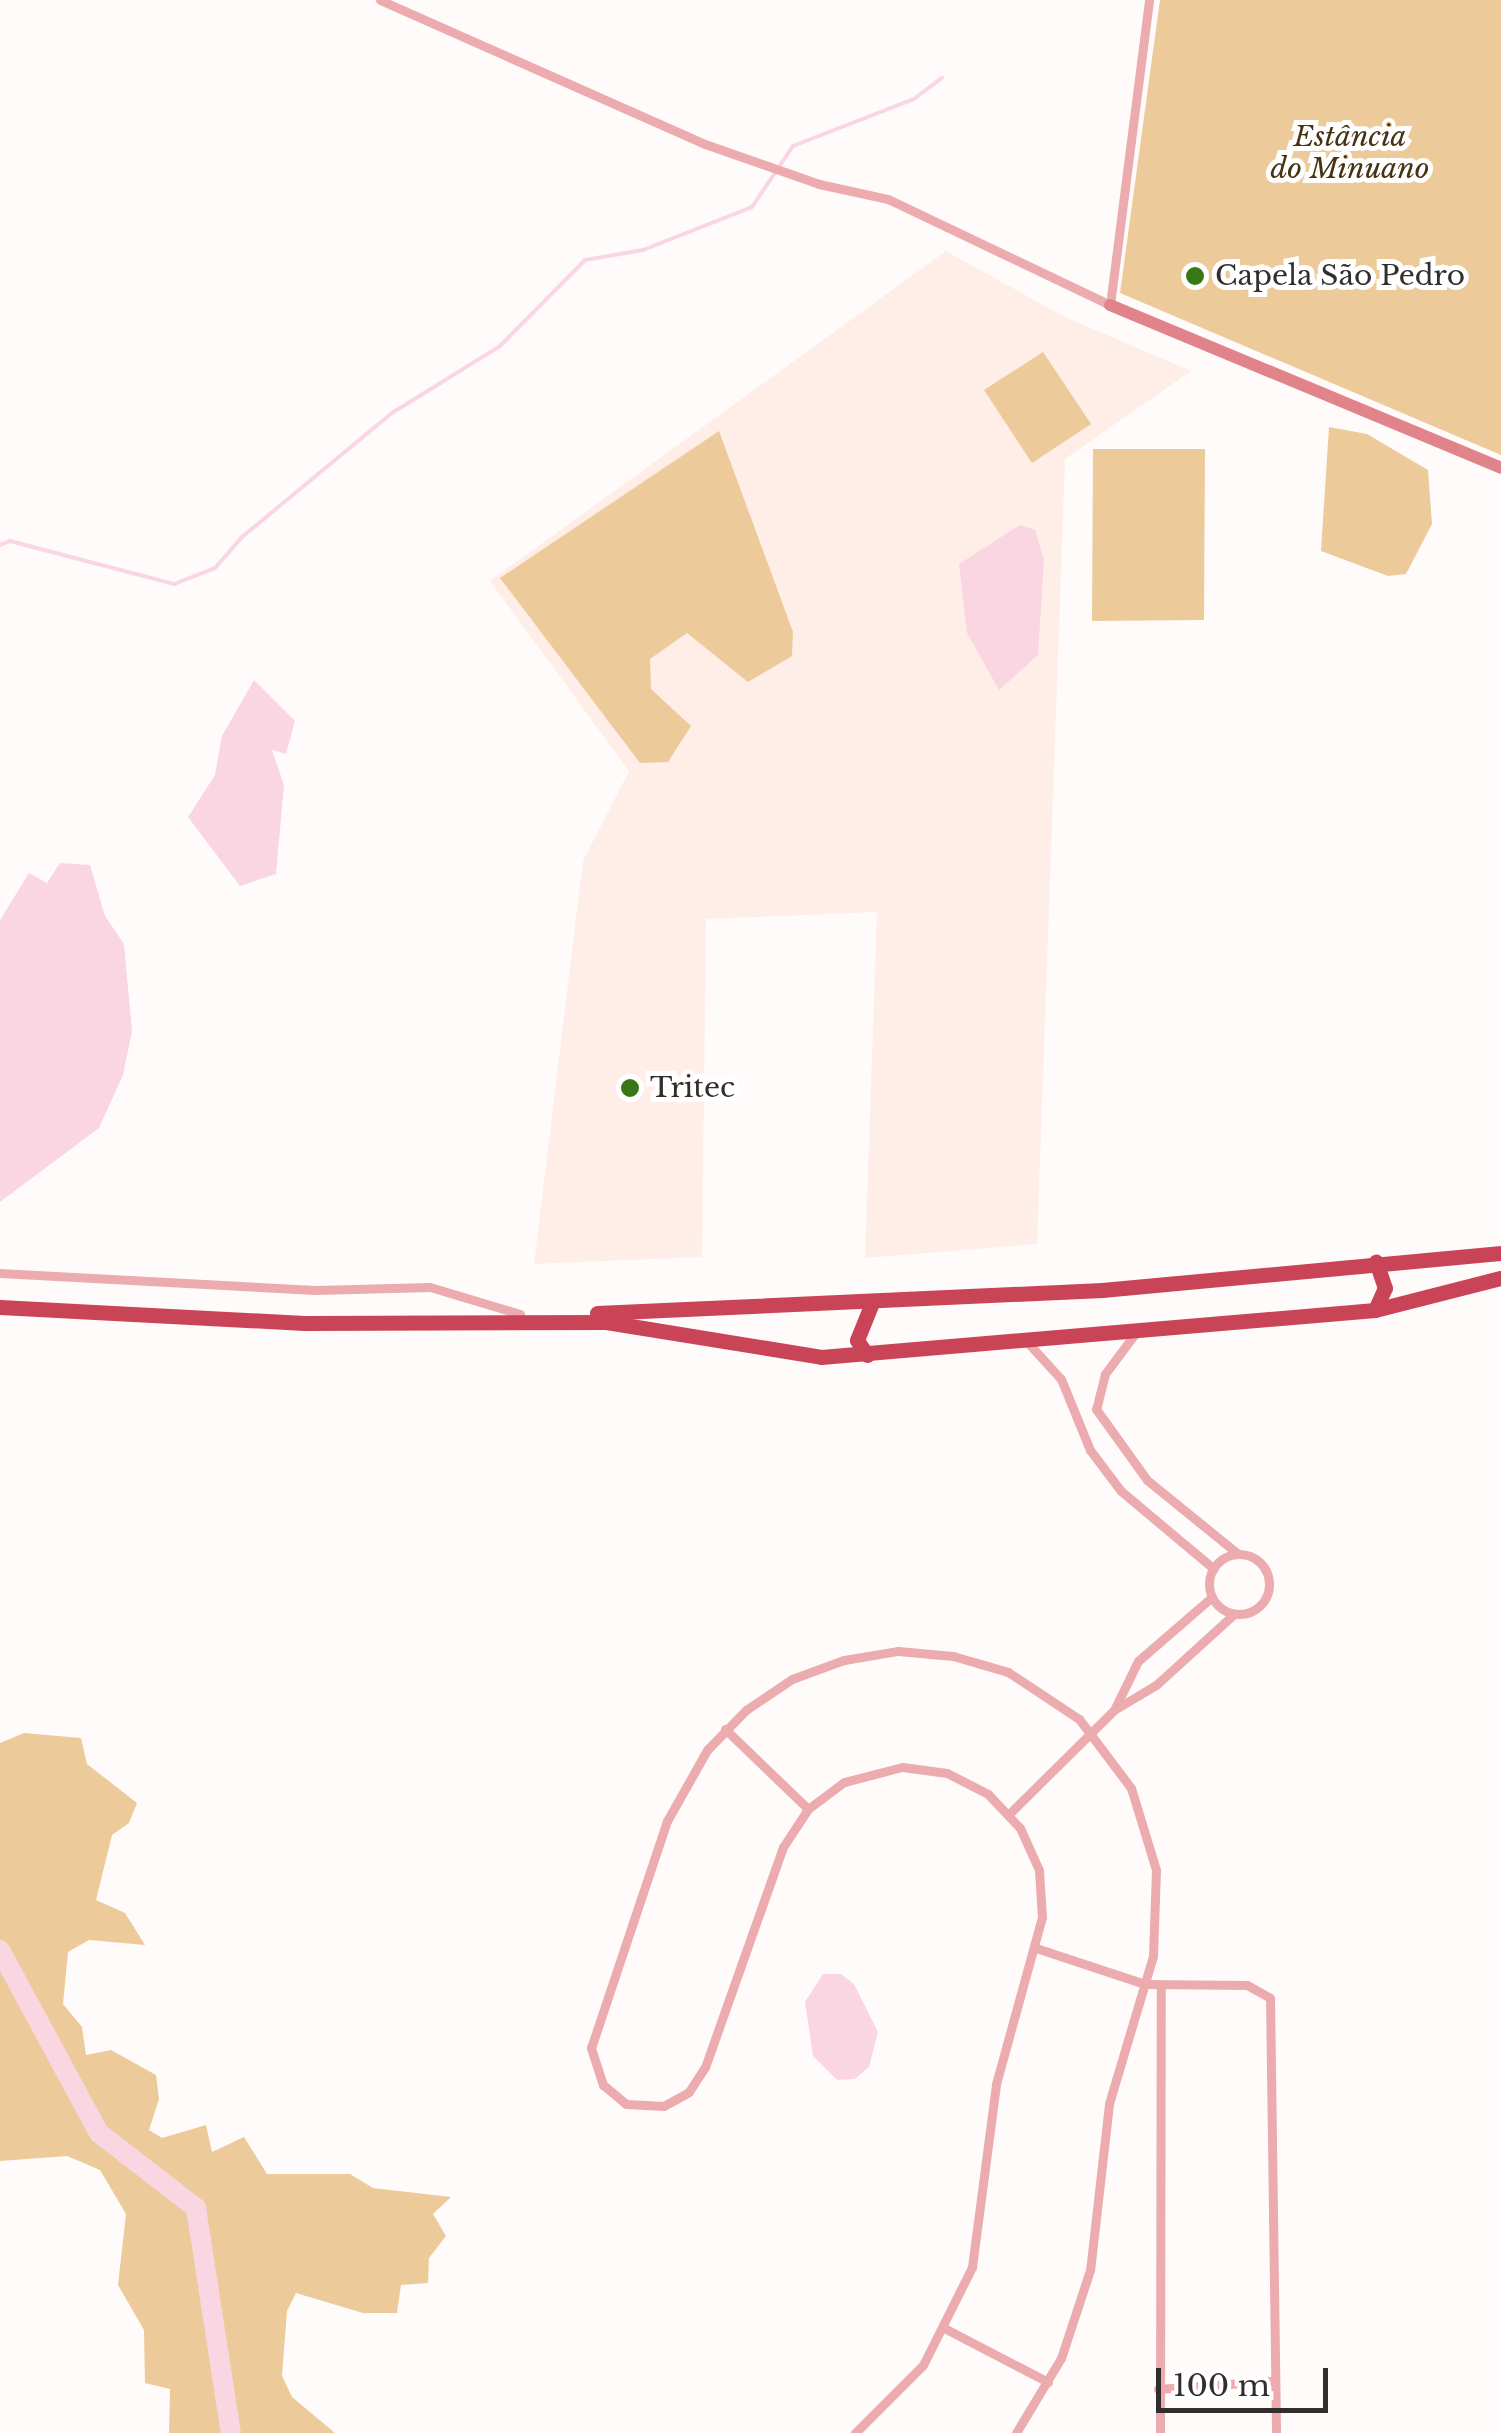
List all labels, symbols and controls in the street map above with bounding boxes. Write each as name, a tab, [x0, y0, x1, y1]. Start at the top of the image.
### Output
park label: Estância do Minuano	[1271, 120, 1429, 186]
place label: Capela São Pedro	[1215, 259, 1465, 293]
marker: Capela São Pedro	[1184, 265, 1206, 287]
place label: Tritec	[650, 1071, 735, 1105]
marker: Tritec	[619, 1077, 641, 1099]
scale bar	[1161, 2348, 1334, 2410]
text: 100 m	[1173, 2367, 1270, 2404]

